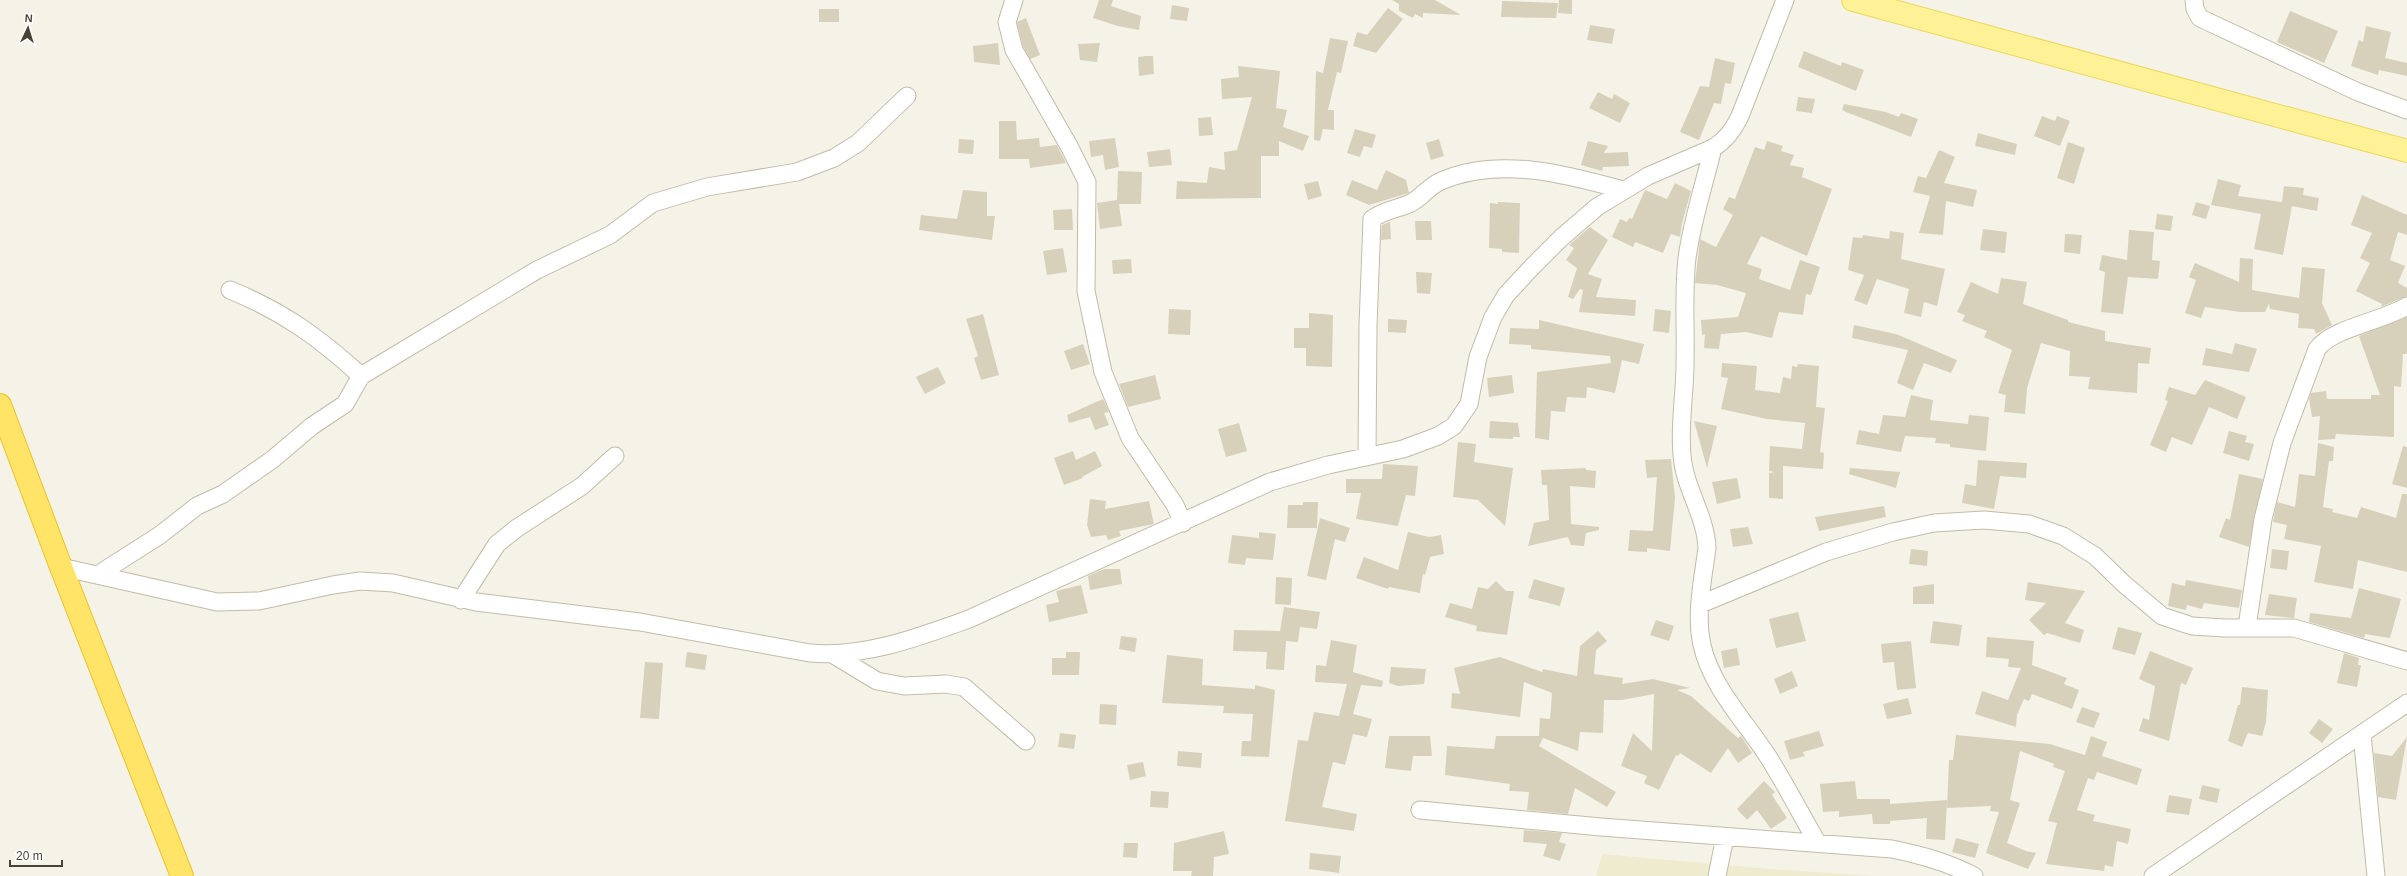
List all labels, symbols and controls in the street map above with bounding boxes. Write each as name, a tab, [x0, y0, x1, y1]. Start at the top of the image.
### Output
north arrow	[8, 8, 48, 48]
text: N	[24, 12, 33, 24]
scale bar	[10, 842, 62, 868]
text: 20 m	[16, 849, 43, 863]

